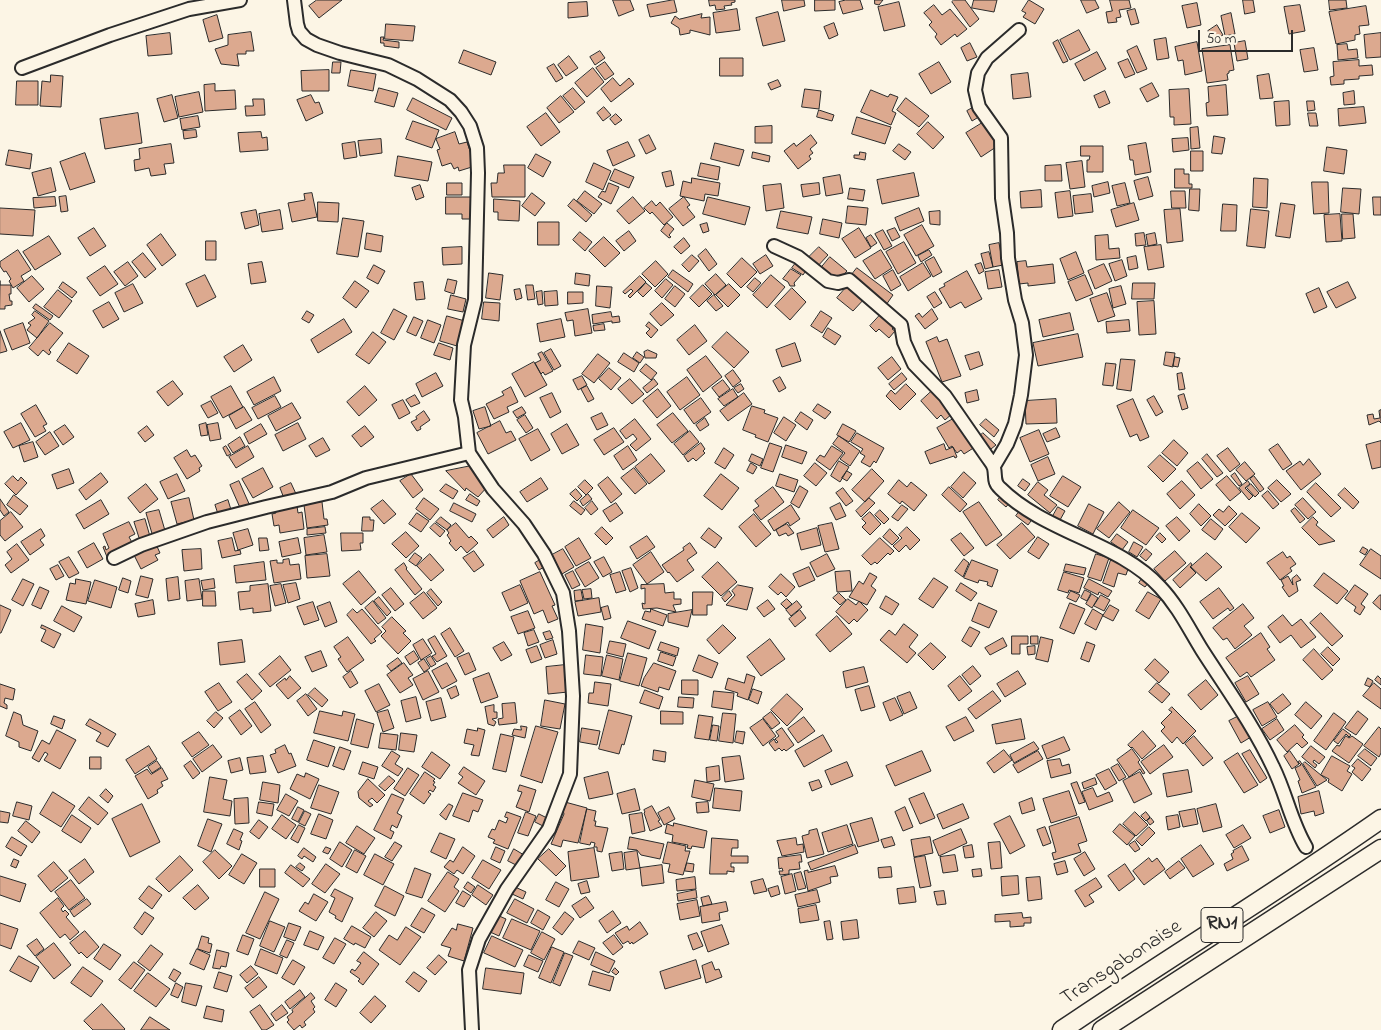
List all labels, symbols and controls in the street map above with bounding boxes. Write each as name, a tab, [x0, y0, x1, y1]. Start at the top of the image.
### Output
scale bar	[1201, 20, 1296, 52]
text: 50 m	[1206, 28, 1236, 50]
road number: RN1	[1201, 908, 1243, 942]
street label: Transgabonaise	[1057, 916, 1187, 1012]

